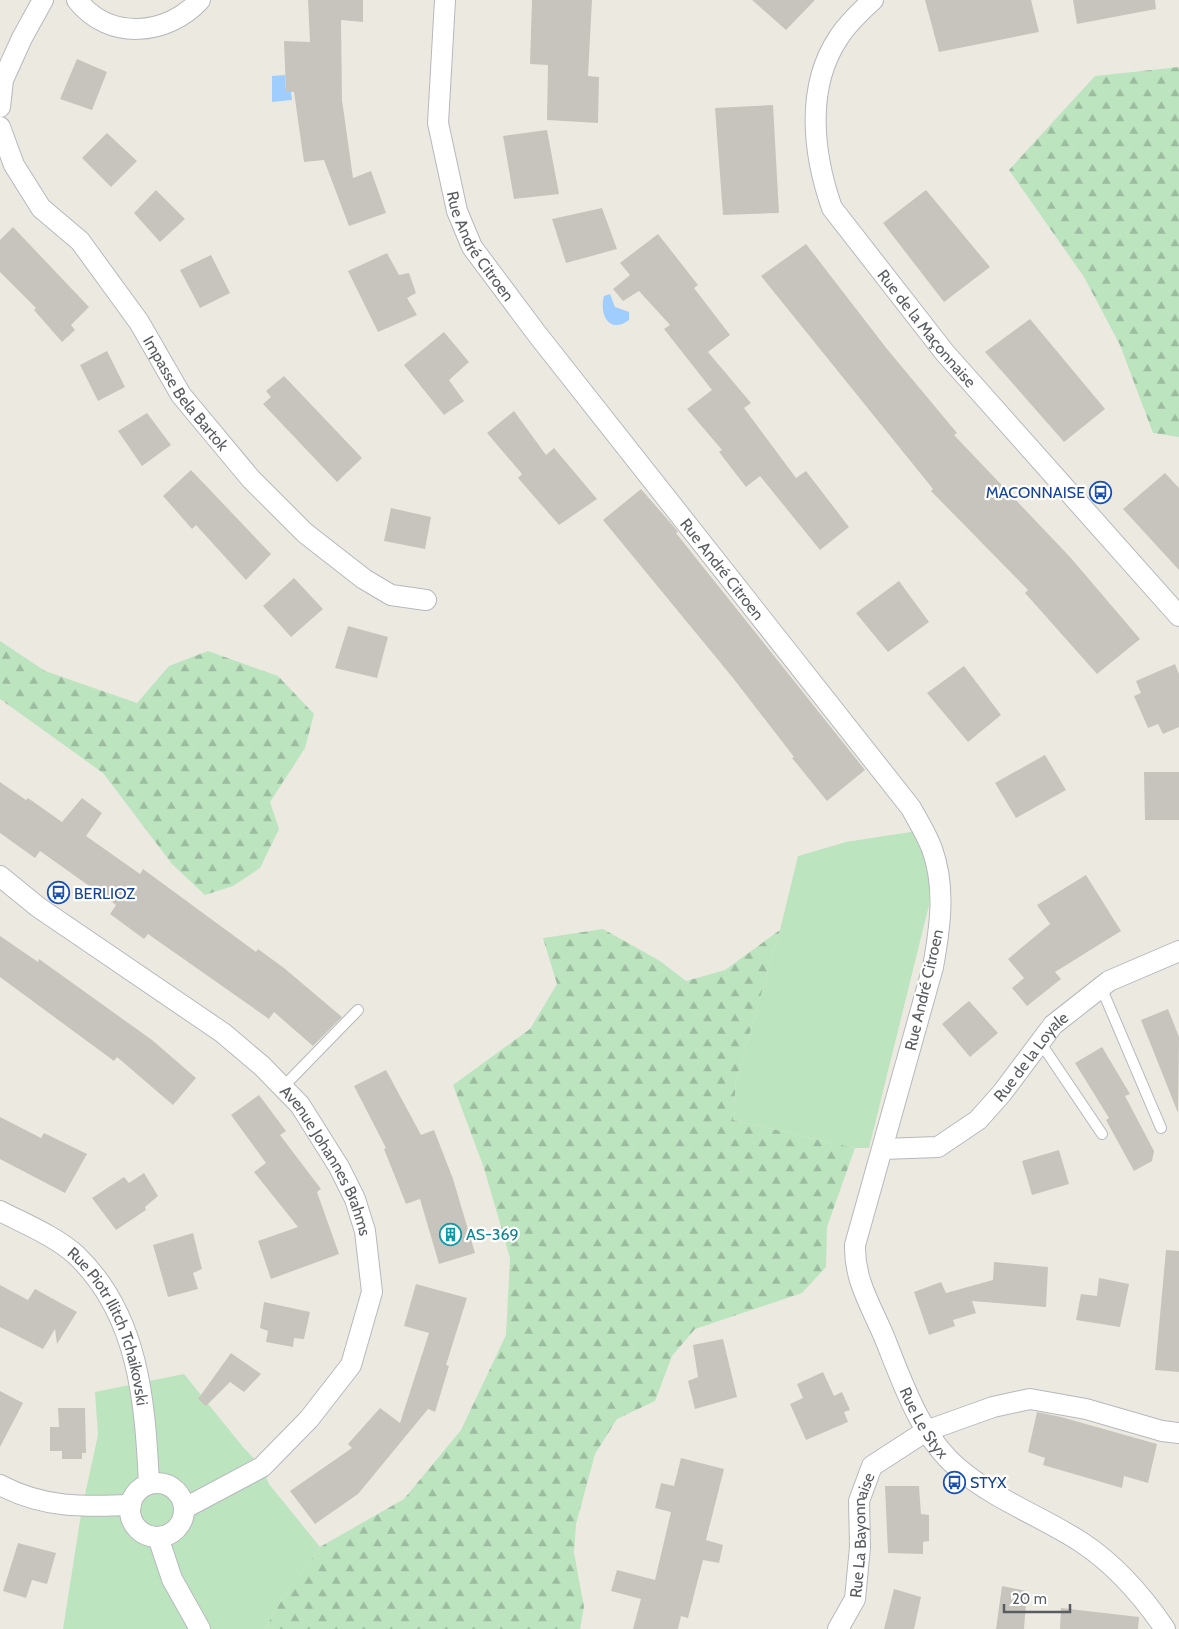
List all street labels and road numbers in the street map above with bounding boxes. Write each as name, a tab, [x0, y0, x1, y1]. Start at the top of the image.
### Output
street label: Rue André Citroen	[443, 189, 518, 305]
street label: Rue de la Maçonnaise	[874, 265, 980, 391]
street label: Impasse Bela Bartok	[139, 332, 233, 455]
street label: Rue André Citroen	[676, 514, 768, 623]
street label: Rue André Citroen	[901, 927, 947, 1052]
street label: Rue de la Loyale	[989, 1007, 1072, 1105]
street label: Avenue Johannes Brahms	[276, 1081, 375, 1237]
street label: Rue Piotr Ilitch Tchaikovski	[64, 1243, 152, 1407]
street label: Rue Le Styx	[896, 1384, 953, 1462]
street label: Rue La Bayonnaise	[846, 1470, 878, 1599]

